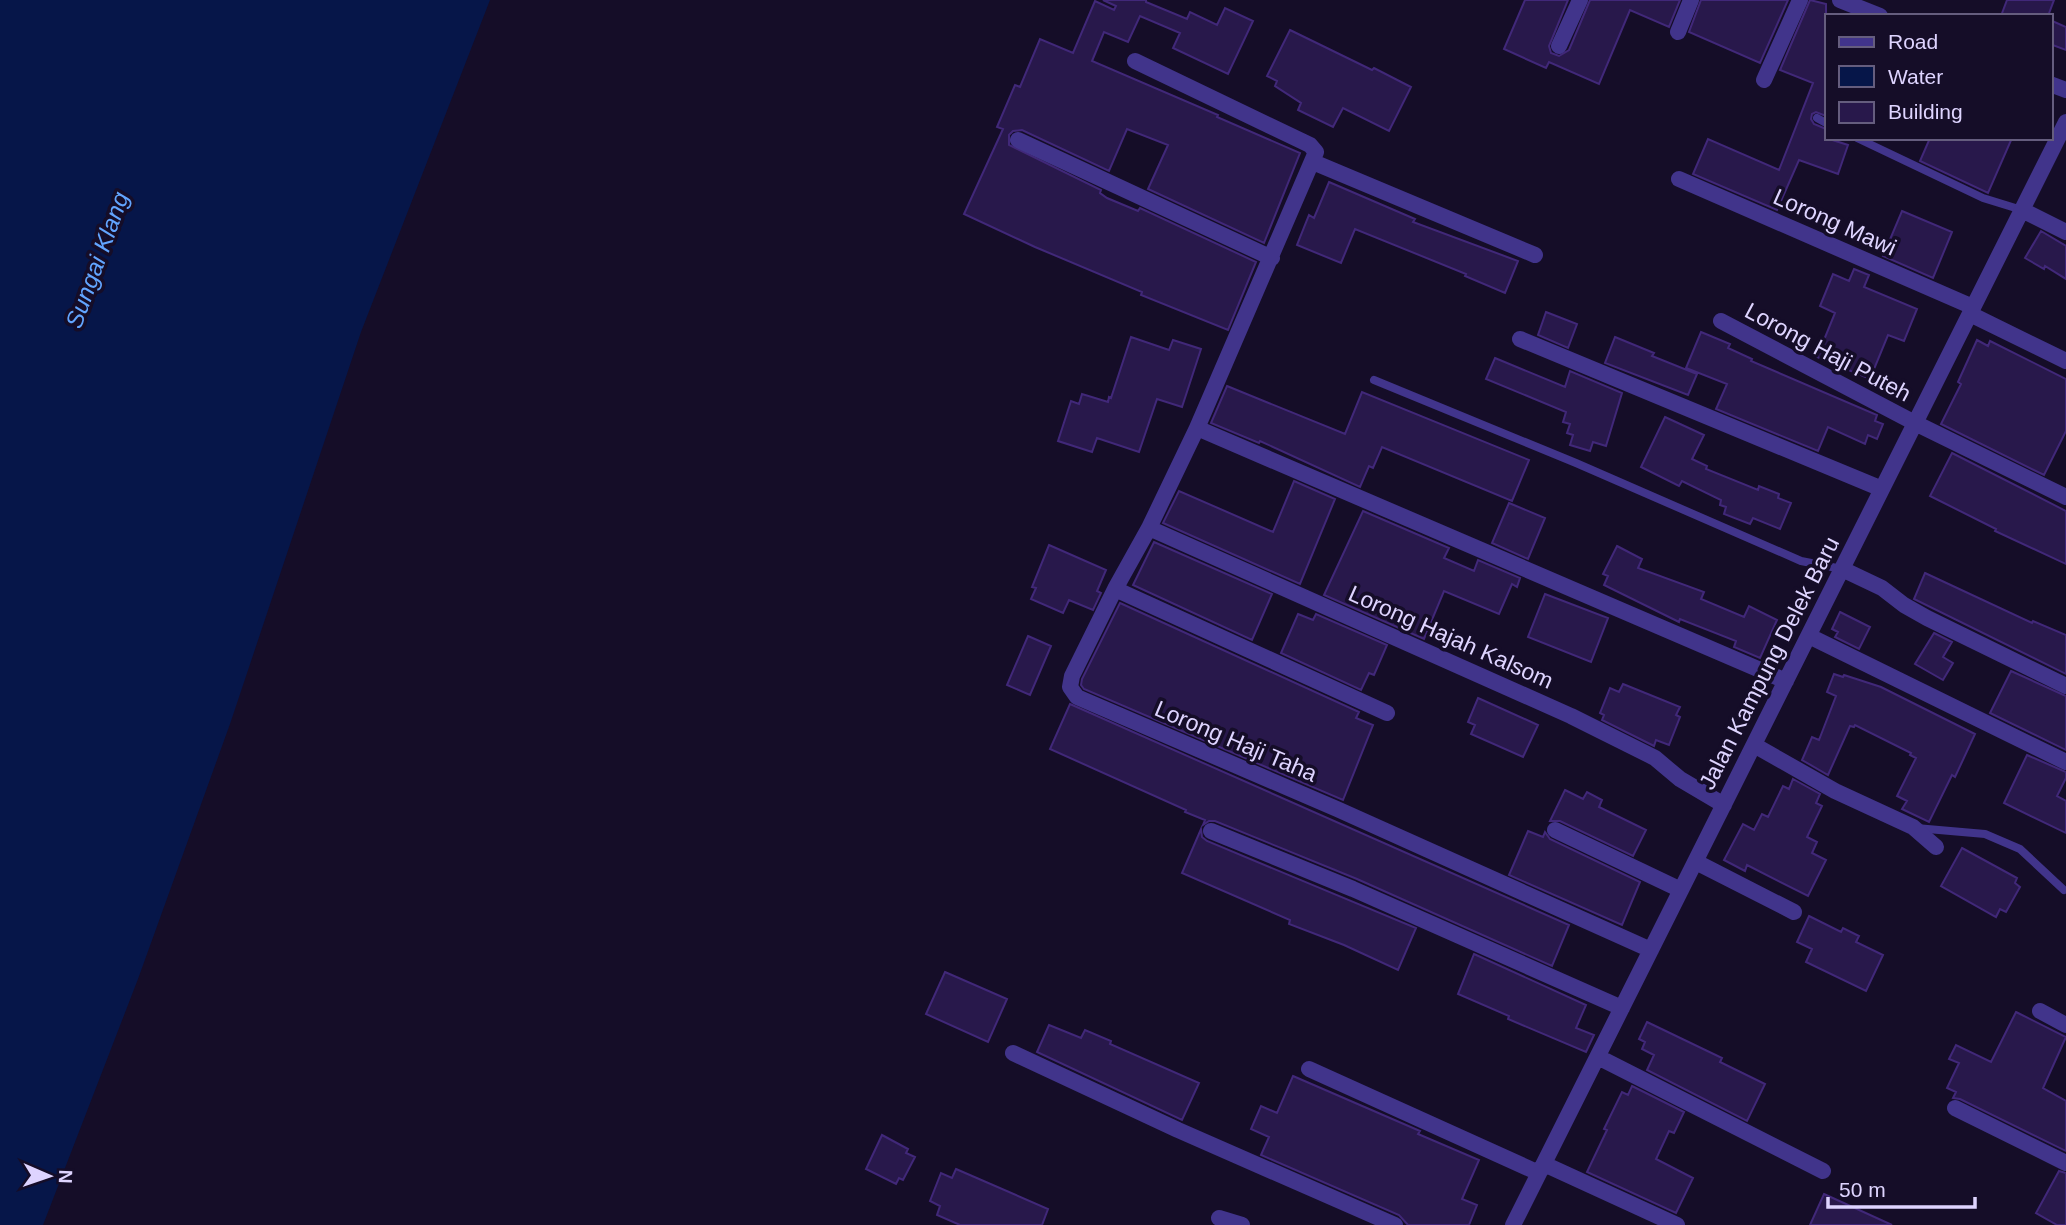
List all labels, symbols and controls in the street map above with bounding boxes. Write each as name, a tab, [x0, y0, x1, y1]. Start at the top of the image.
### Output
legend	[1825, 14, 2052, 140]
text: Road	[1888, 30, 1938, 53]
text: Water	[1888, 65, 1943, 88]
text: Building	[1888, 100, 1963, 123]
street label: Lorong Mawi	[1770, 183, 1900, 261]
water label: Sungai Klang	[60, 188, 134, 332]
street label: Lorong Haji Puteh	[1741, 297, 1915, 407]
street label: Jalan Kampung Delek Baru	[1694, 532, 1844, 794]
street label: Lorong Hajah Kalsom	[1345, 580, 1557, 694]
street label: Lorong Haji Taha	[1151, 695, 1321, 787]
north arrow	[14, 1141, 84, 1211]
scale bar	[1828, 1166, 1975, 1210]
text: N	[55, 1169, 76, 1184]
text: 50 m	[1839, 1178, 1886, 1201]

